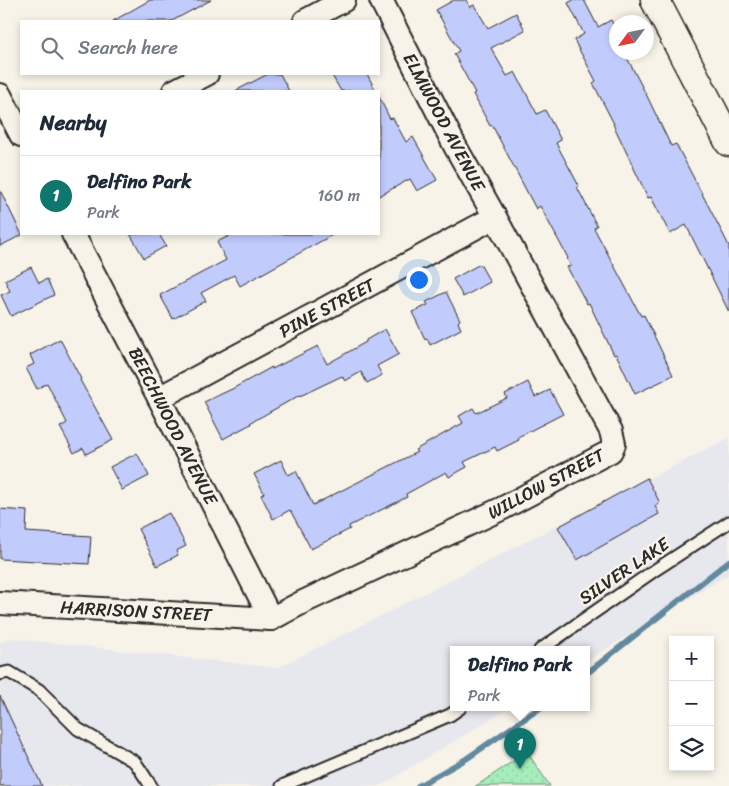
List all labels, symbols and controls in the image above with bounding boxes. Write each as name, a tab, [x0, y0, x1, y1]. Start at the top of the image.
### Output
north arrow	[609, 15, 654, 60]
search box	[20, 20, 380, 75]
text: Search here	[78, 31, 178, 64]
icon: search	[38, 34, 66, 62]
street label: ELMWOOD AVENUE	[394, 47, 495, 198]
text: Nearby	[40, 104, 106, 142]
text: Delfino Park	[87, 165, 191, 198]
text: 1	[53, 181, 59, 210]
text: 160 m	[317, 181, 360, 210]
text: Park	[87, 198, 120, 227]
your location	[406, 267, 432, 293]
street label: PINE STREET	[273, 269, 382, 347]
street label: BEECHWOOD AVENUE	[119, 341, 227, 512]
street label: WILLOW STREET	[482, 439, 612, 528]
street label: SILVER LAKE	[572, 528, 677, 613]
street label: HARRISON STREET	[60, 591, 214, 631]
map controls	[669, 636, 714, 771]
button: +	[669, 636, 714, 681]
popup	[450, 646, 590, 711]
text: Delfino Park	[468, 648, 572, 681]
text: Park	[468, 681, 501, 710]
button: −	[669, 681, 714, 726]
button: layers	[669, 726, 714, 771]
pin: 1	[504, 728, 536, 769]

